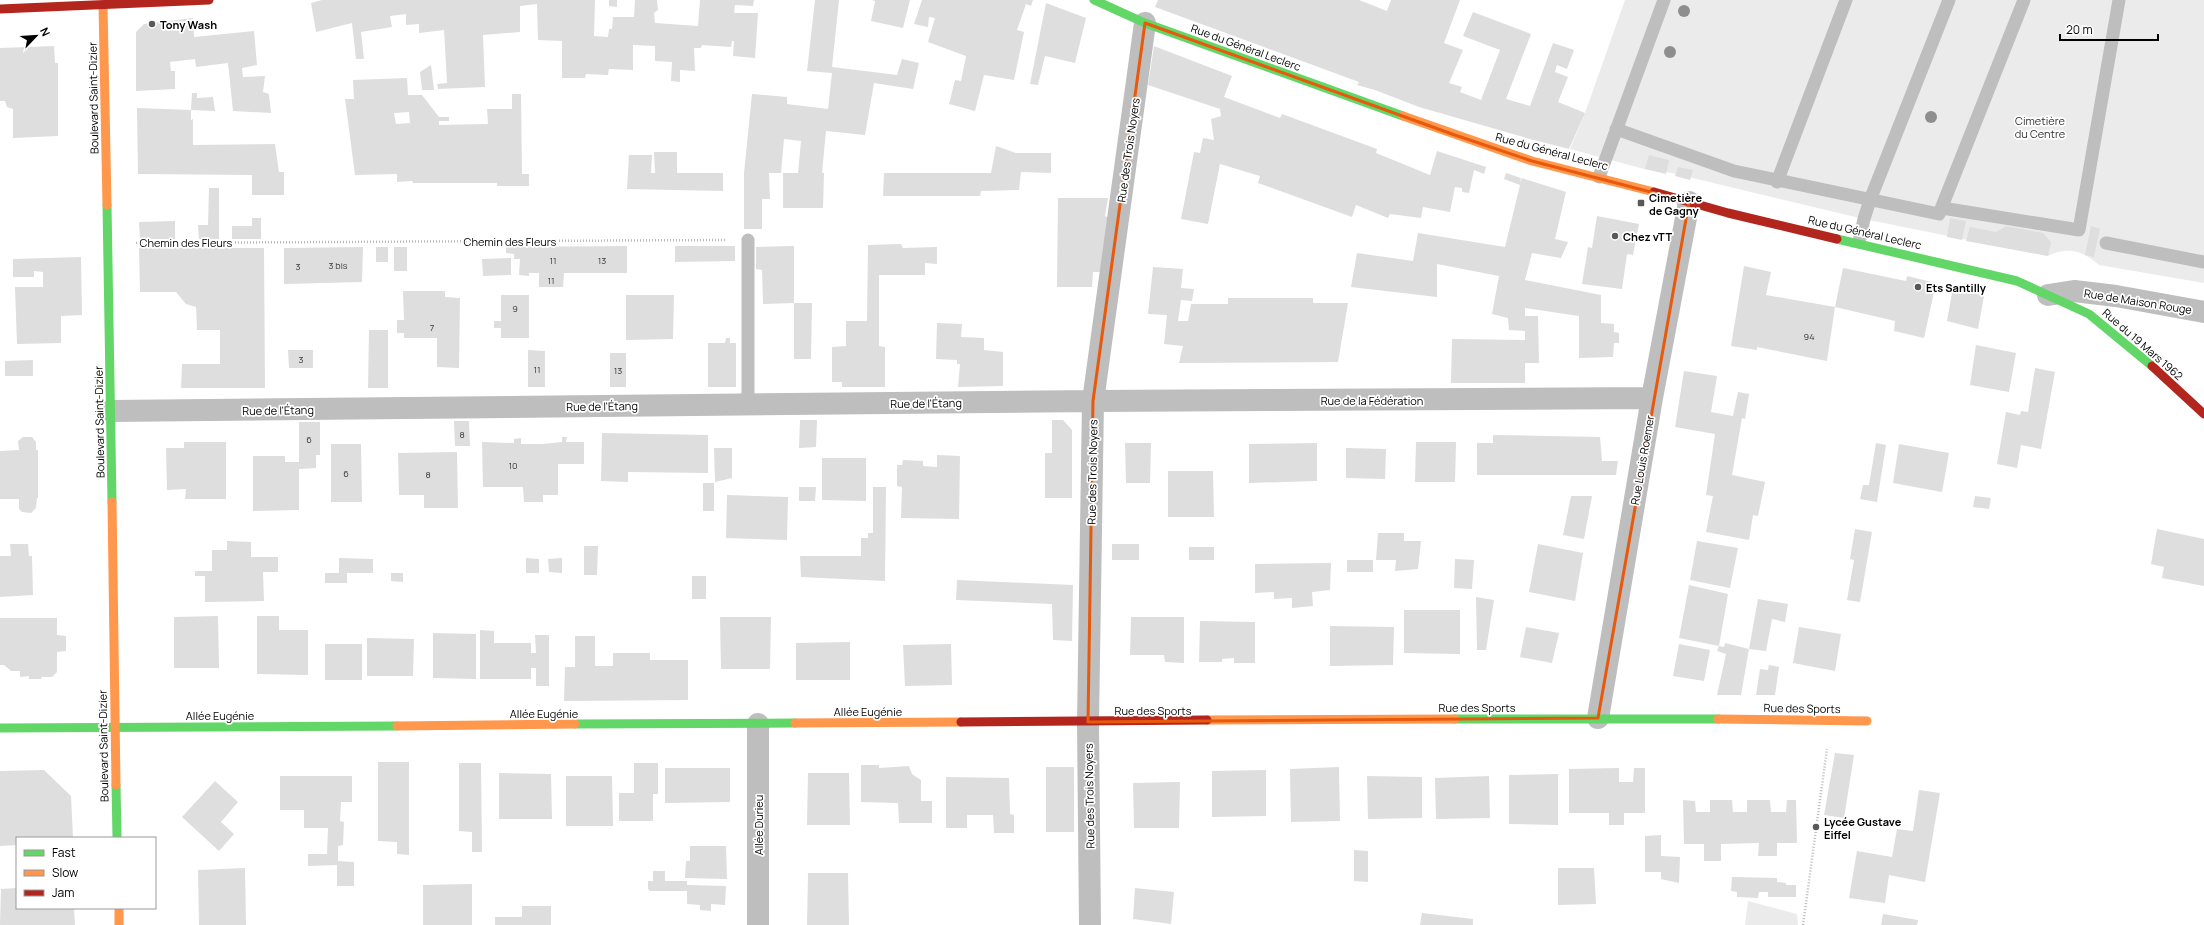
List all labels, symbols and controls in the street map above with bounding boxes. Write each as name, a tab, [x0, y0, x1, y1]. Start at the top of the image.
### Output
north arrow	[16, 16, 56, 56]
scale bar	[2060, 16, 2158, 42]
place label: Tony Wash	[160, 17, 217, 32]
marker: Tony Wash	[147, 19, 157, 29]
street label: Rue du Général Leclerc	[1189, 20, 1303, 74]
text: 20 m	[2066, 21, 2093, 38]
text: N	[37, 25, 54, 38]
street label: Boulevard Saint-Dizier	[85, 42, 101, 154]
street label: Rue des Trois Noyers	[1113, 97, 1143, 203]
park label: Cimetière du Centre	[2015, 113, 2066, 141]
street label: Rue du Général Leclerc	[1494, 129, 1610, 173]
place label: Cimetière de Gagny	[1649, 190, 1702, 218]
marker: Cimetière de Gagny	[1636, 198, 1646, 208]
street label: Rue du Général Leclerc	[1807, 212, 1923, 252]
place label: Chez vTT	[1623, 229, 1672, 244]
marker: Chez vTT	[1610, 231, 1620, 241]
street label: Chemin des Fleurs	[464, 234, 557, 249]
street label: Chemin des Fleurs	[140, 235, 233, 250]
house number: 11	[549, 254, 557, 267]
house number: 13	[598, 254, 606, 267]
house number: 3 bis	[329, 259, 348, 272]
house number: 3	[296, 260, 301, 273]
house number: 11	[547, 274, 555, 287]
place label: Ets Santilly	[1926, 280, 1987, 295]
marker: Ets Santilly	[1913, 282, 1923, 292]
street label: Rue de Maison Rouge	[2083, 285, 2194, 317]
house number: 9	[512, 302, 518, 315]
street label: Rue du 19 Mars 1962	[2100, 305, 2186, 383]
house number: 7	[430, 321, 435, 334]
house number: 94	[1804, 330, 1814, 343]
house number: 3	[299, 353, 304, 366]
house number: 11	[533, 363, 541, 376]
house number: 13	[614, 364, 622, 377]
street label: Boulevard Saint-Dizier	[91, 366, 107, 478]
street label: Rue de la Fédération	[1321, 393, 1423, 408]
street label: Rue de l'Étang	[890, 395, 962, 411]
street label: Rue de l'Étang	[566, 398, 638, 414]
street label: Rue de l'Étang	[242, 402, 314, 418]
street label: Rue Louis Roemer	[1627, 414, 1657, 506]
street label: Rue des Trois Noyers	[1084, 419, 1100, 525]
house number: 8	[459, 428, 465, 441]
house number: 6	[306, 433, 312, 446]
house number: 10	[509, 459, 518, 472]
house number: 6	[343, 467, 349, 480]
house number: 8	[425, 468, 431, 481]
street label: Boulevard Saint-Dizier	[95, 690, 111, 802]
street label: Rue des Sports	[1439, 700, 1516, 715]
street label: Rue des Sports	[1763, 700, 1841, 716]
street label: Rue des Sports	[1115, 703, 1192, 718]
street label: Allée Eugénie	[834, 704, 903, 719]
street label: Allée Eugénie	[510, 706, 579, 721]
street label: Allée Eugénie	[186, 708, 255, 723]
street label: Rue des Trois Noyers	[1081, 743, 1097, 849]
street label: Allée Durieu	[751, 795, 766, 855]
place label: Lycée Gustave Eiffel	[1824, 814, 1902, 842]
marker: Lycée Gustave Eiffel	[1811, 822, 1821, 832]
legend	[16, 837, 156, 909]
text: Fast	[52, 844, 76, 861]
text: Slow	[52, 864, 78, 881]
text: Jam	[52, 884, 74, 901]

